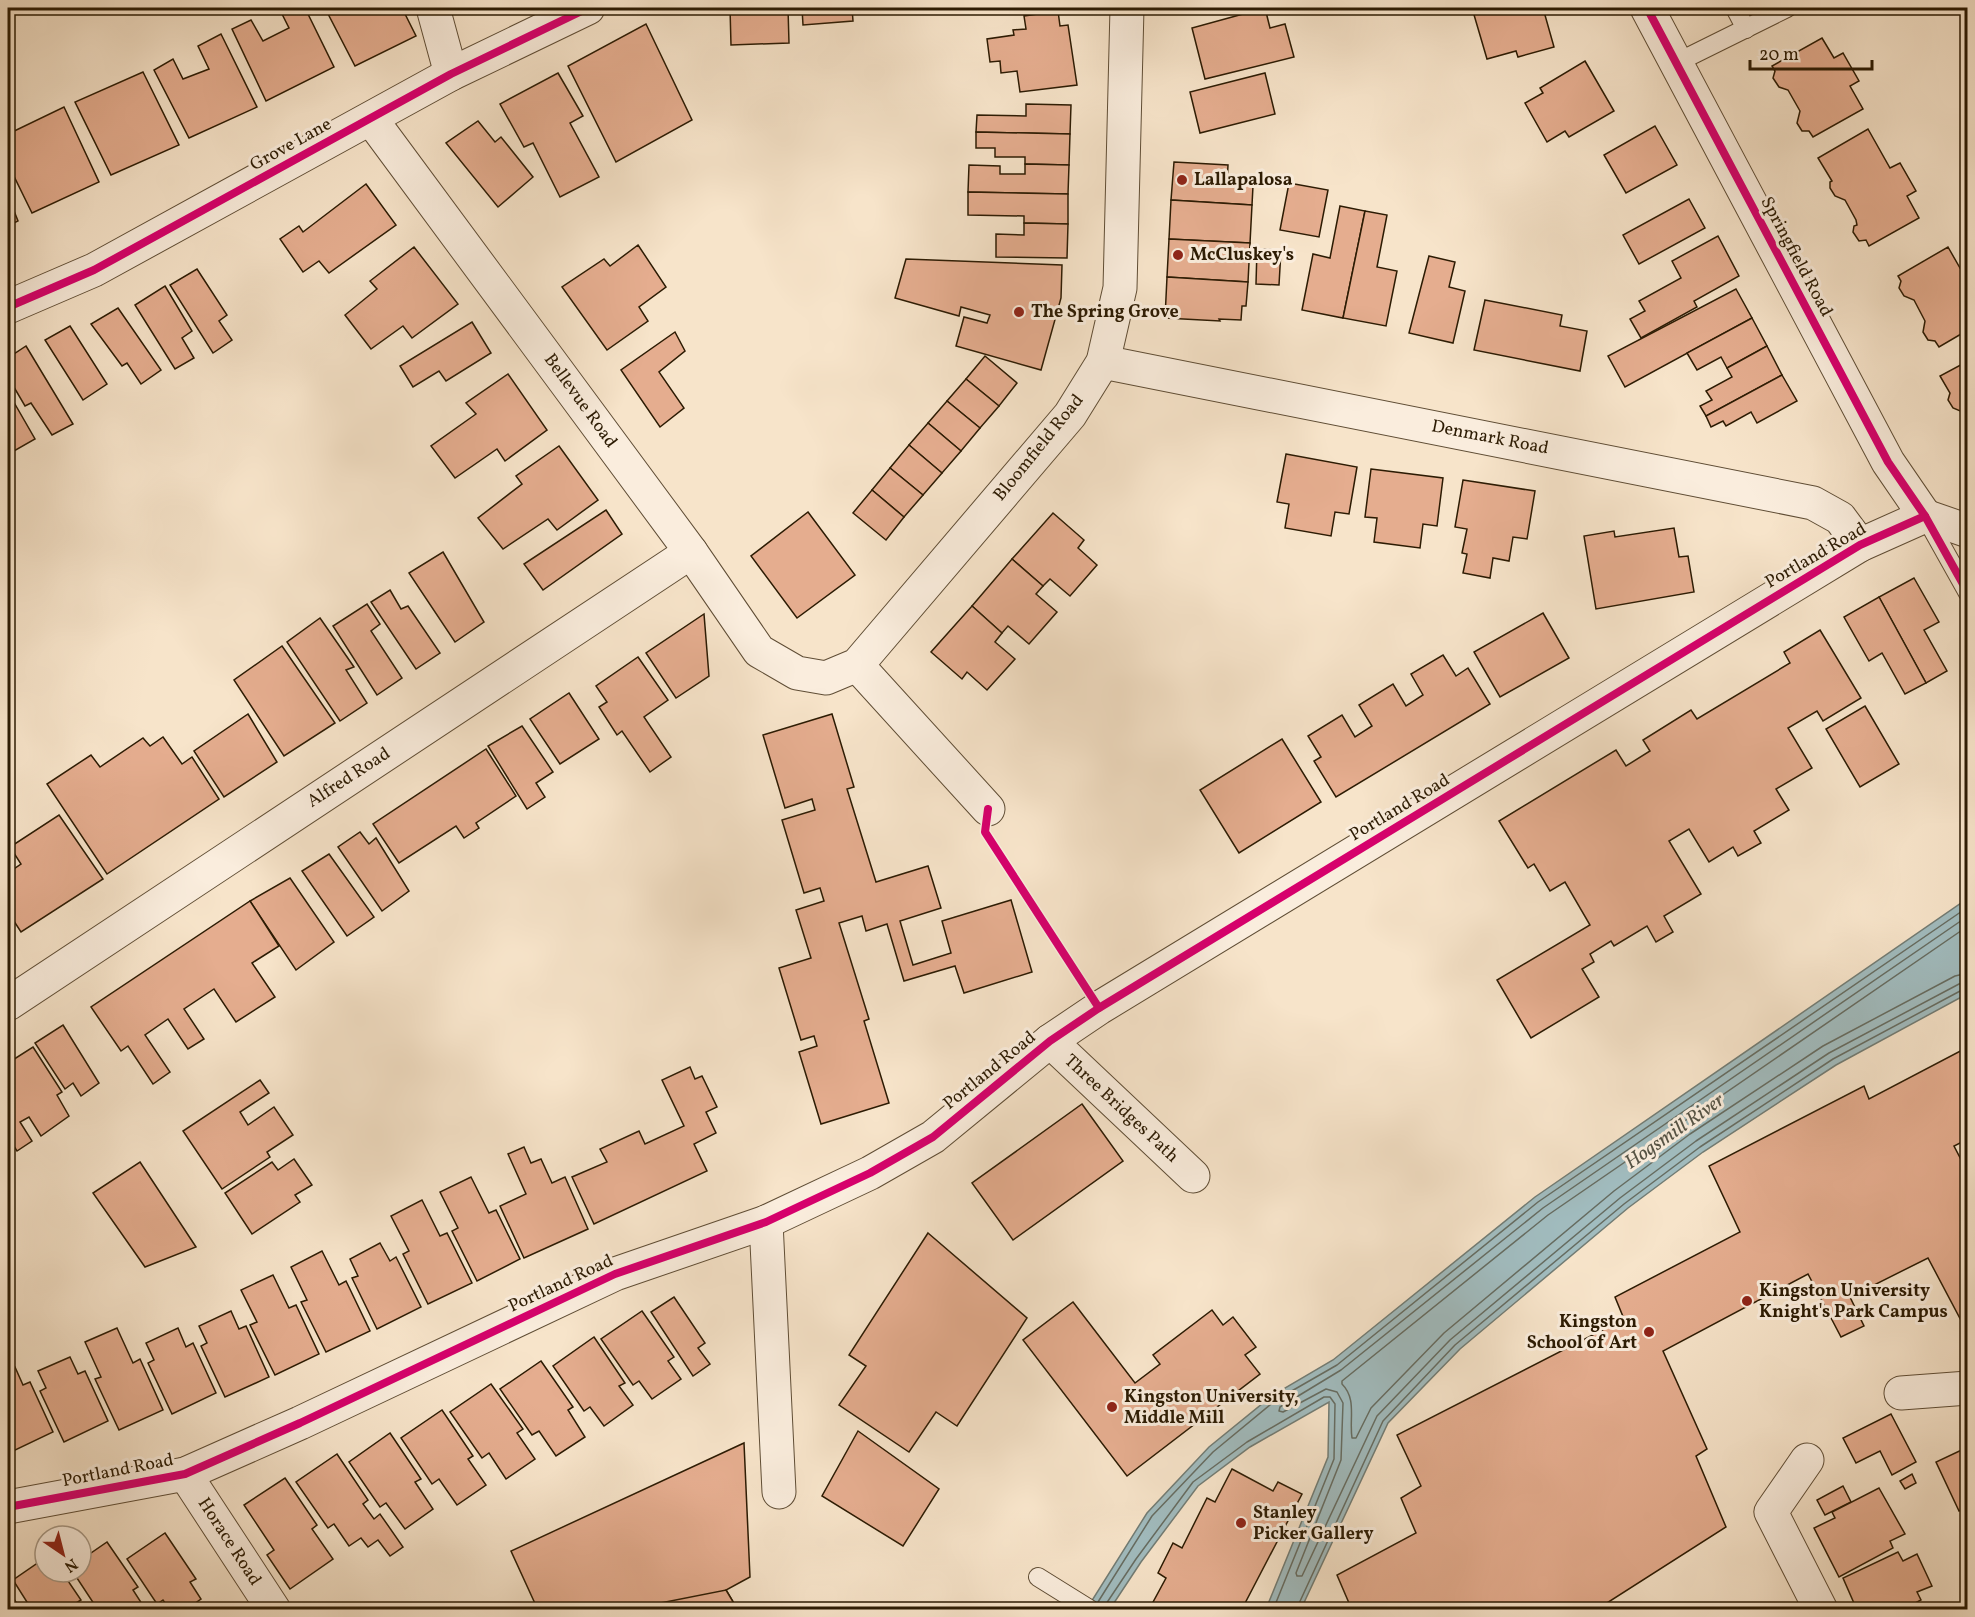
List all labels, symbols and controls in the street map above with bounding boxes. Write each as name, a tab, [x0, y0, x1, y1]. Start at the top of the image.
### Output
scale bar	[1750, 33, 1872, 71]
text: 20 m	[1759, 43, 1799, 68]
street label: Grove Lane	[246, 112, 336, 178]
place label: Lallapalosa	[1194, 168, 1293, 193]
marker: Lallapalosa	[1175, 173, 1189, 187]
street label: Springfield Road	[1754, 193, 1838, 321]
place label: McCluskey's	[1190, 243, 1294, 268]
marker: McCluskey's	[1171, 248, 1185, 262]
place label: The Spring Grove	[1031, 300, 1179, 325]
marker: The Spring Grove	[1012, 305, 1026, 319]
street label: Bellevue Road	[537, 349, 623, 453]
street label: Bloomfield Road	[988, 389, 1090, 507]
street label: Denmark Road	[1429, 414, 1551, 462]
street label: Portland Road	[1761, 517, 1871, 595]
street label: Alfred Road	[302, 742, 396, 814]
street label: Portland Road	[1345, 768, 1455, 848]
street label: Portland Road	[938, 1026, 1042, 1116]
street label: Three Bridges Path	[1058, 1049, 1184, 1169]
water label: Hogsmill River	[1619, 1087, 1731, 1177]
street label: Portland Road	[504, 1249, 618, 1319]
place label: Kingston University Knight's Park Campus	[1759, 1279, 1948, 1325]
marker: Kingston University Knight's Park Campus	[1740, 1294, 1754, 1308]
place label: Kingston School of Art	[1527, 1310, 1637, 1356]
marker: Kingston School of Art	[1642, 1325, 1656, 1339]
place label: Kingston University, Middle Mill	[1124, 1385, 1299, 1431]
marker: Kingston University, Middle Mill	[1105, 1400, 1119, 1414]
street label: Portland Road	[60, 1448, 176, 1494]
street label: Horace Road	[191, 1493, 267, 1591]
place label: Stanley Picker Gallery	[1253, 1501, 1374, 1547]
marker: Stanley Picker Gallery	[1234, 1516, 1248, 1530]
north arrow	[33, 1524, 93, 1584]
text: N	[59, 1552, 82, 1577]

